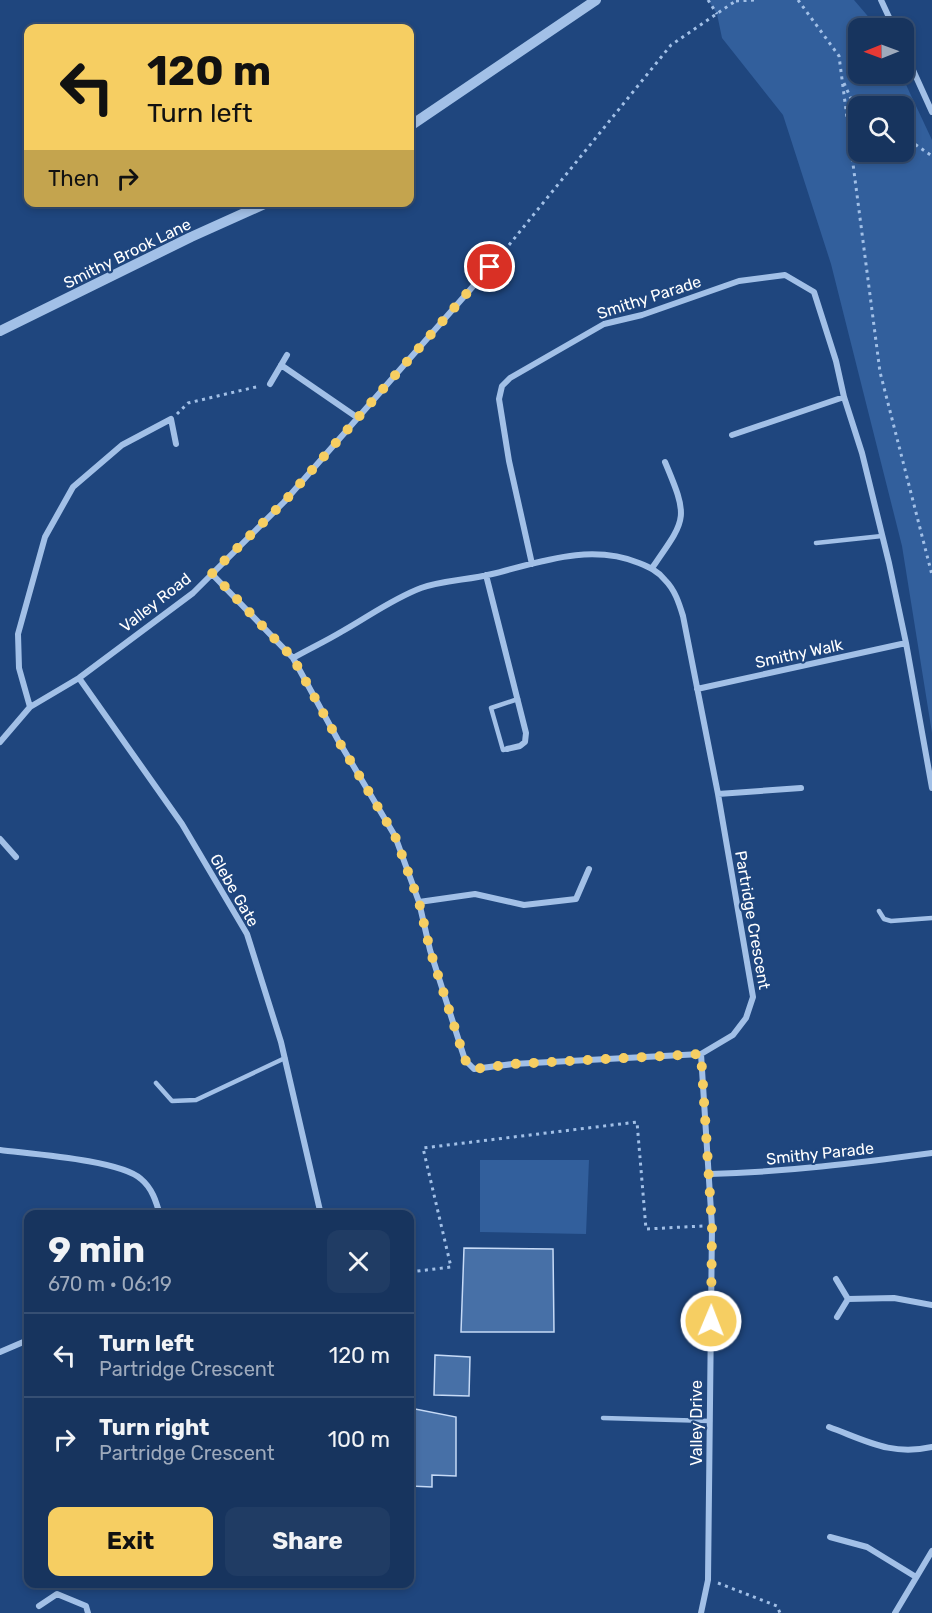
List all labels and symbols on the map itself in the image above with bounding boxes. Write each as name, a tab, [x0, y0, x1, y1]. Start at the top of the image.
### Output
north arrow	[848, 18, 914, 84]
street label: Smithy Brook Lane	[60, 214, 194, 293]
pin	[464, 241, 515, 292]
street label: Smithy Parade	[595, 272, 704, 323]
street label: Valley Road	[116, 569, 195, 636]
street label: Smithy Walk	[753, 635, 845, 672]
street label: Partridge Crescent	[731, 849, 774, 991]
street label: Glebe Gate	[206, 850, 263, 930]
street label: Smithy Parade	[765, 1138, 875, 1169]
position arrow	[679, 1289, 743, 1353]
street label: Valley Drive	[687, 1380, 706, 1466]

